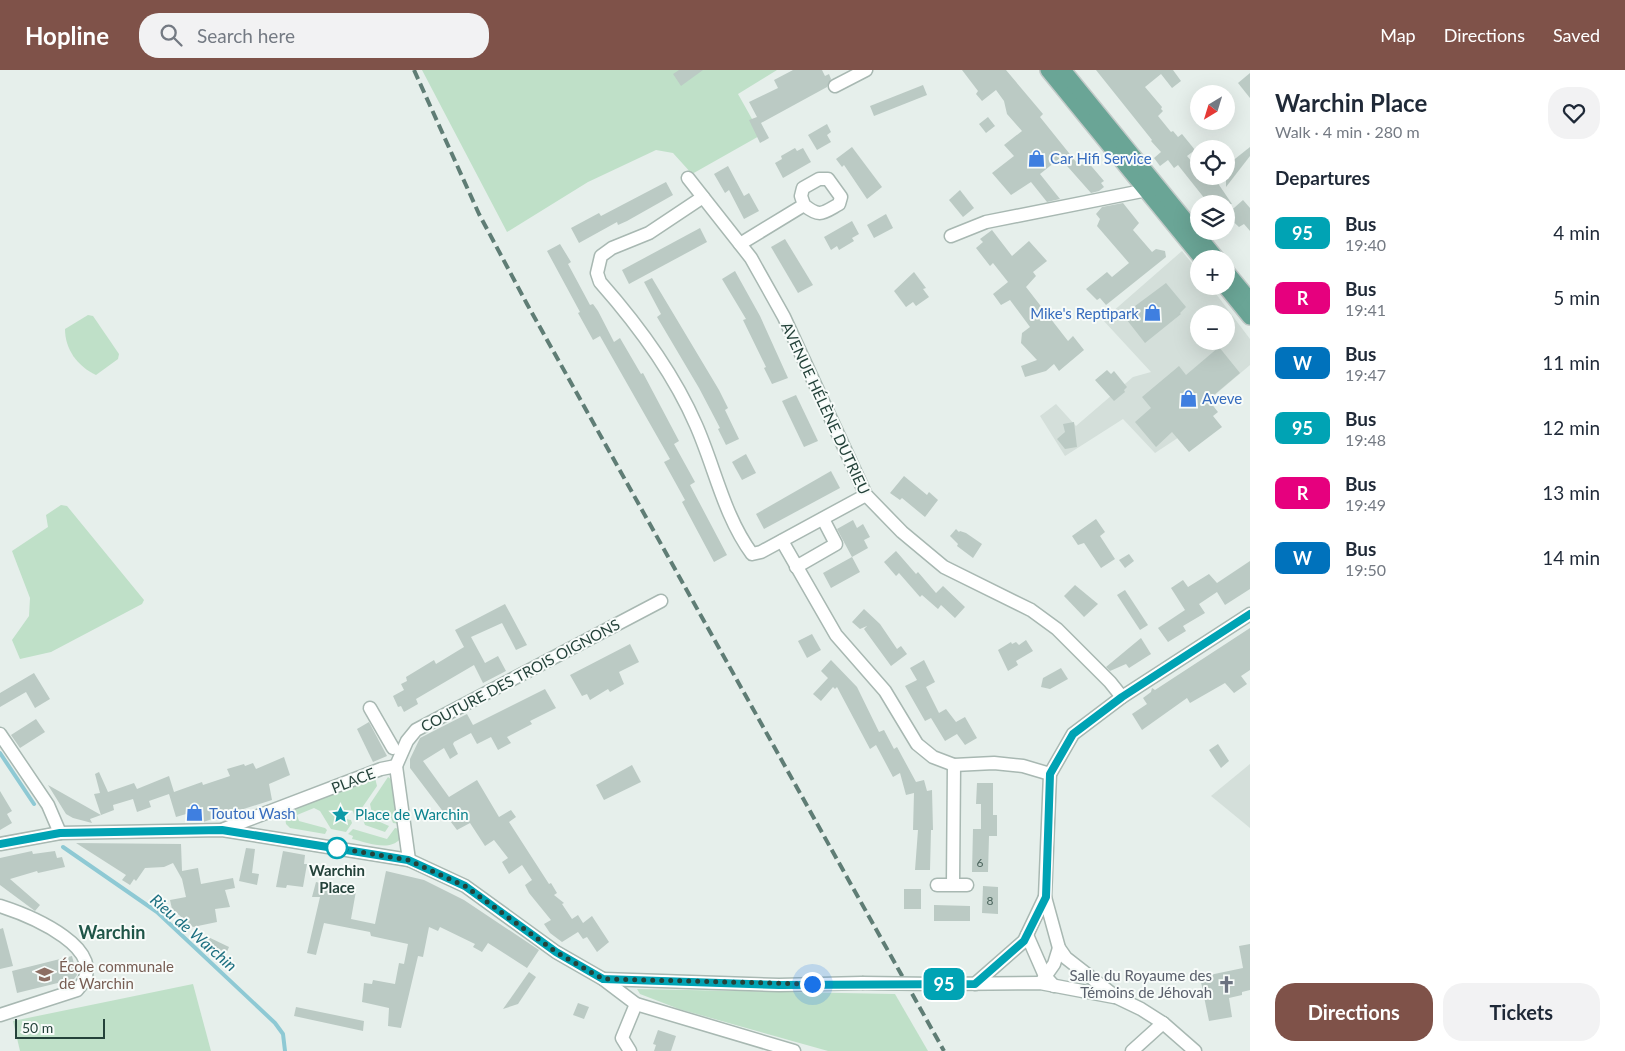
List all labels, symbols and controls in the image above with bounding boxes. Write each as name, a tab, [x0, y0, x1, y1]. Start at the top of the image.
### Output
search box	[139, 13, 489, 58]
text: Hopline	[25, 21, 109, 50]
icon: search	[157, 21, 185, 49]
text: Search here	[197, 24, 295, 47]
text: Map	[1380, 24, 1416, 46]
text: Directions	[1444, 24, 1525, 46]
text: Saved	[1553, 24, 1600, 46]
north arrow	[1190, 85, 1235, 130]
map controls	[1190, 85, 1235, 350]
button: heart	[1548, 87, 1600, 139]
text: Warchin Place	[1275, 88, 1427, 117]
text: Walk · 4 min · 280 m	[1275, 122, 1420, 141]
button: locate	[1190, 140, 1235, 185]
shop icon: Car Hifi Service	[1026, 148, 1046, 168]
place label: Car Hifi Service	[1050, 149, 1152, 167]
text: Departures	[1275, 166, 1370, 189]
button: layers	[1190, 195, 1235, 240]
text: Bus	[1345, 212, 1376, 235]
text: 4 min	[1553, 221, 1600, 244]
text: 95	[1292, 222, 1313, 244]
text: 19:40	[1345, 235, 1386, 254]
button: +	[1190, 250, 1235, 295]
text: Bus	[1345, 277, 1376, 300]
text: 5 min	[1553, 286, 1600, 309]
text: R	[1297, 287, 1308, 309]
text: 19:41	[1345, 300, 1386, 319]
shop icon: Mike's Reptipark	[1143, 303, 1163, 323]
place label: Mike's Reptipark	[1030, 304, 1139, 322]
button: −	[1190, 305, 1235, 350]
street label: AVENUE HÉLÈNE DUTRIEU	[778, 319, 874, 497]
text: Bus	[1345, 342, 1376, 365]
text: 11 min	[1542, 351, 1600, 374]
text: W	[1293, 352, 1312, 374]
text: 19:47	[1345, 365, 1386, 384]
shop icon: Aveve	[1178, 388, 1198, 408]
place label: Aveve	[1202, 389, 1242, 407]
text: Bus	[1345, 407, 1376, 430]
text: 12 min	[1542, 416, 1600, 439]
text: 95	[1292, 417, 1313, 439]
text: 19:48	[1345, 430, 1386, 449]
text: Bus	[1345, 472, 1376, 495]
text: 13 min	[1542, 481, 1600, 504]
text: R	[1297, 482, 1308, 504]
text: 19:49	[1345, 495, 1386, 514]
text: Bus	[1345, 537, 1376, 560]
text: 14 min	[1542, 546, 1600, 569]
text: W	[1293, 547, 1312, 569]
text: 19:50	[1345, 560, 1386, 579]
street label: COUTURE DES TROIS OIGNONS	[417, 615, 623, 735]
street label: PLACE	[329, 763, 377, 797]
shop icon: Toutou Wash	[185, 803, 205, 823]
place label: Toutou Wash	[209, 804, 296, 822]
place icon: Place de Warchin	[331, 804, 351, 824]
place label: Place de Warchin	[355, 805, 469, 823]
marker: Warchin Place	[326, 837, 348, 859]
house number: 6	[977, 855, 984, 870]
place label: Warchin Place	[309, 861, 365, 896]
water label: Rieu de Warchin	[147, 889, 241, 975]
house number: 8	[987, 893, 994, 908]
district label: Warchin	[79, 921, 145, 943]
place label: École communale de Warchin	[59, 957, 174, 992]
school or university icon: École communale de Warchin	[35, 965, 55, 985]
place label: Salle du Royaume des Témoins de Jéhovah	[1070, 966, 1212, 1001]
line badge: 95	[922, 968, 966, 1000]
your location	[800, 972, 825, 997]
text: 95	[934, 973, 954, 995]
church icon: Salle du Royaume des Témoins de Jéhovah	[1216, 974, 1236, 994]
button: Directions	[1275, 983, 1433, 1041]
button: Tickets	[1443, 983, 1600, 1041]
scale bar	[15, 1016, 105, 1039]
text: 50 m	[22, 1019, 53, 1036]

